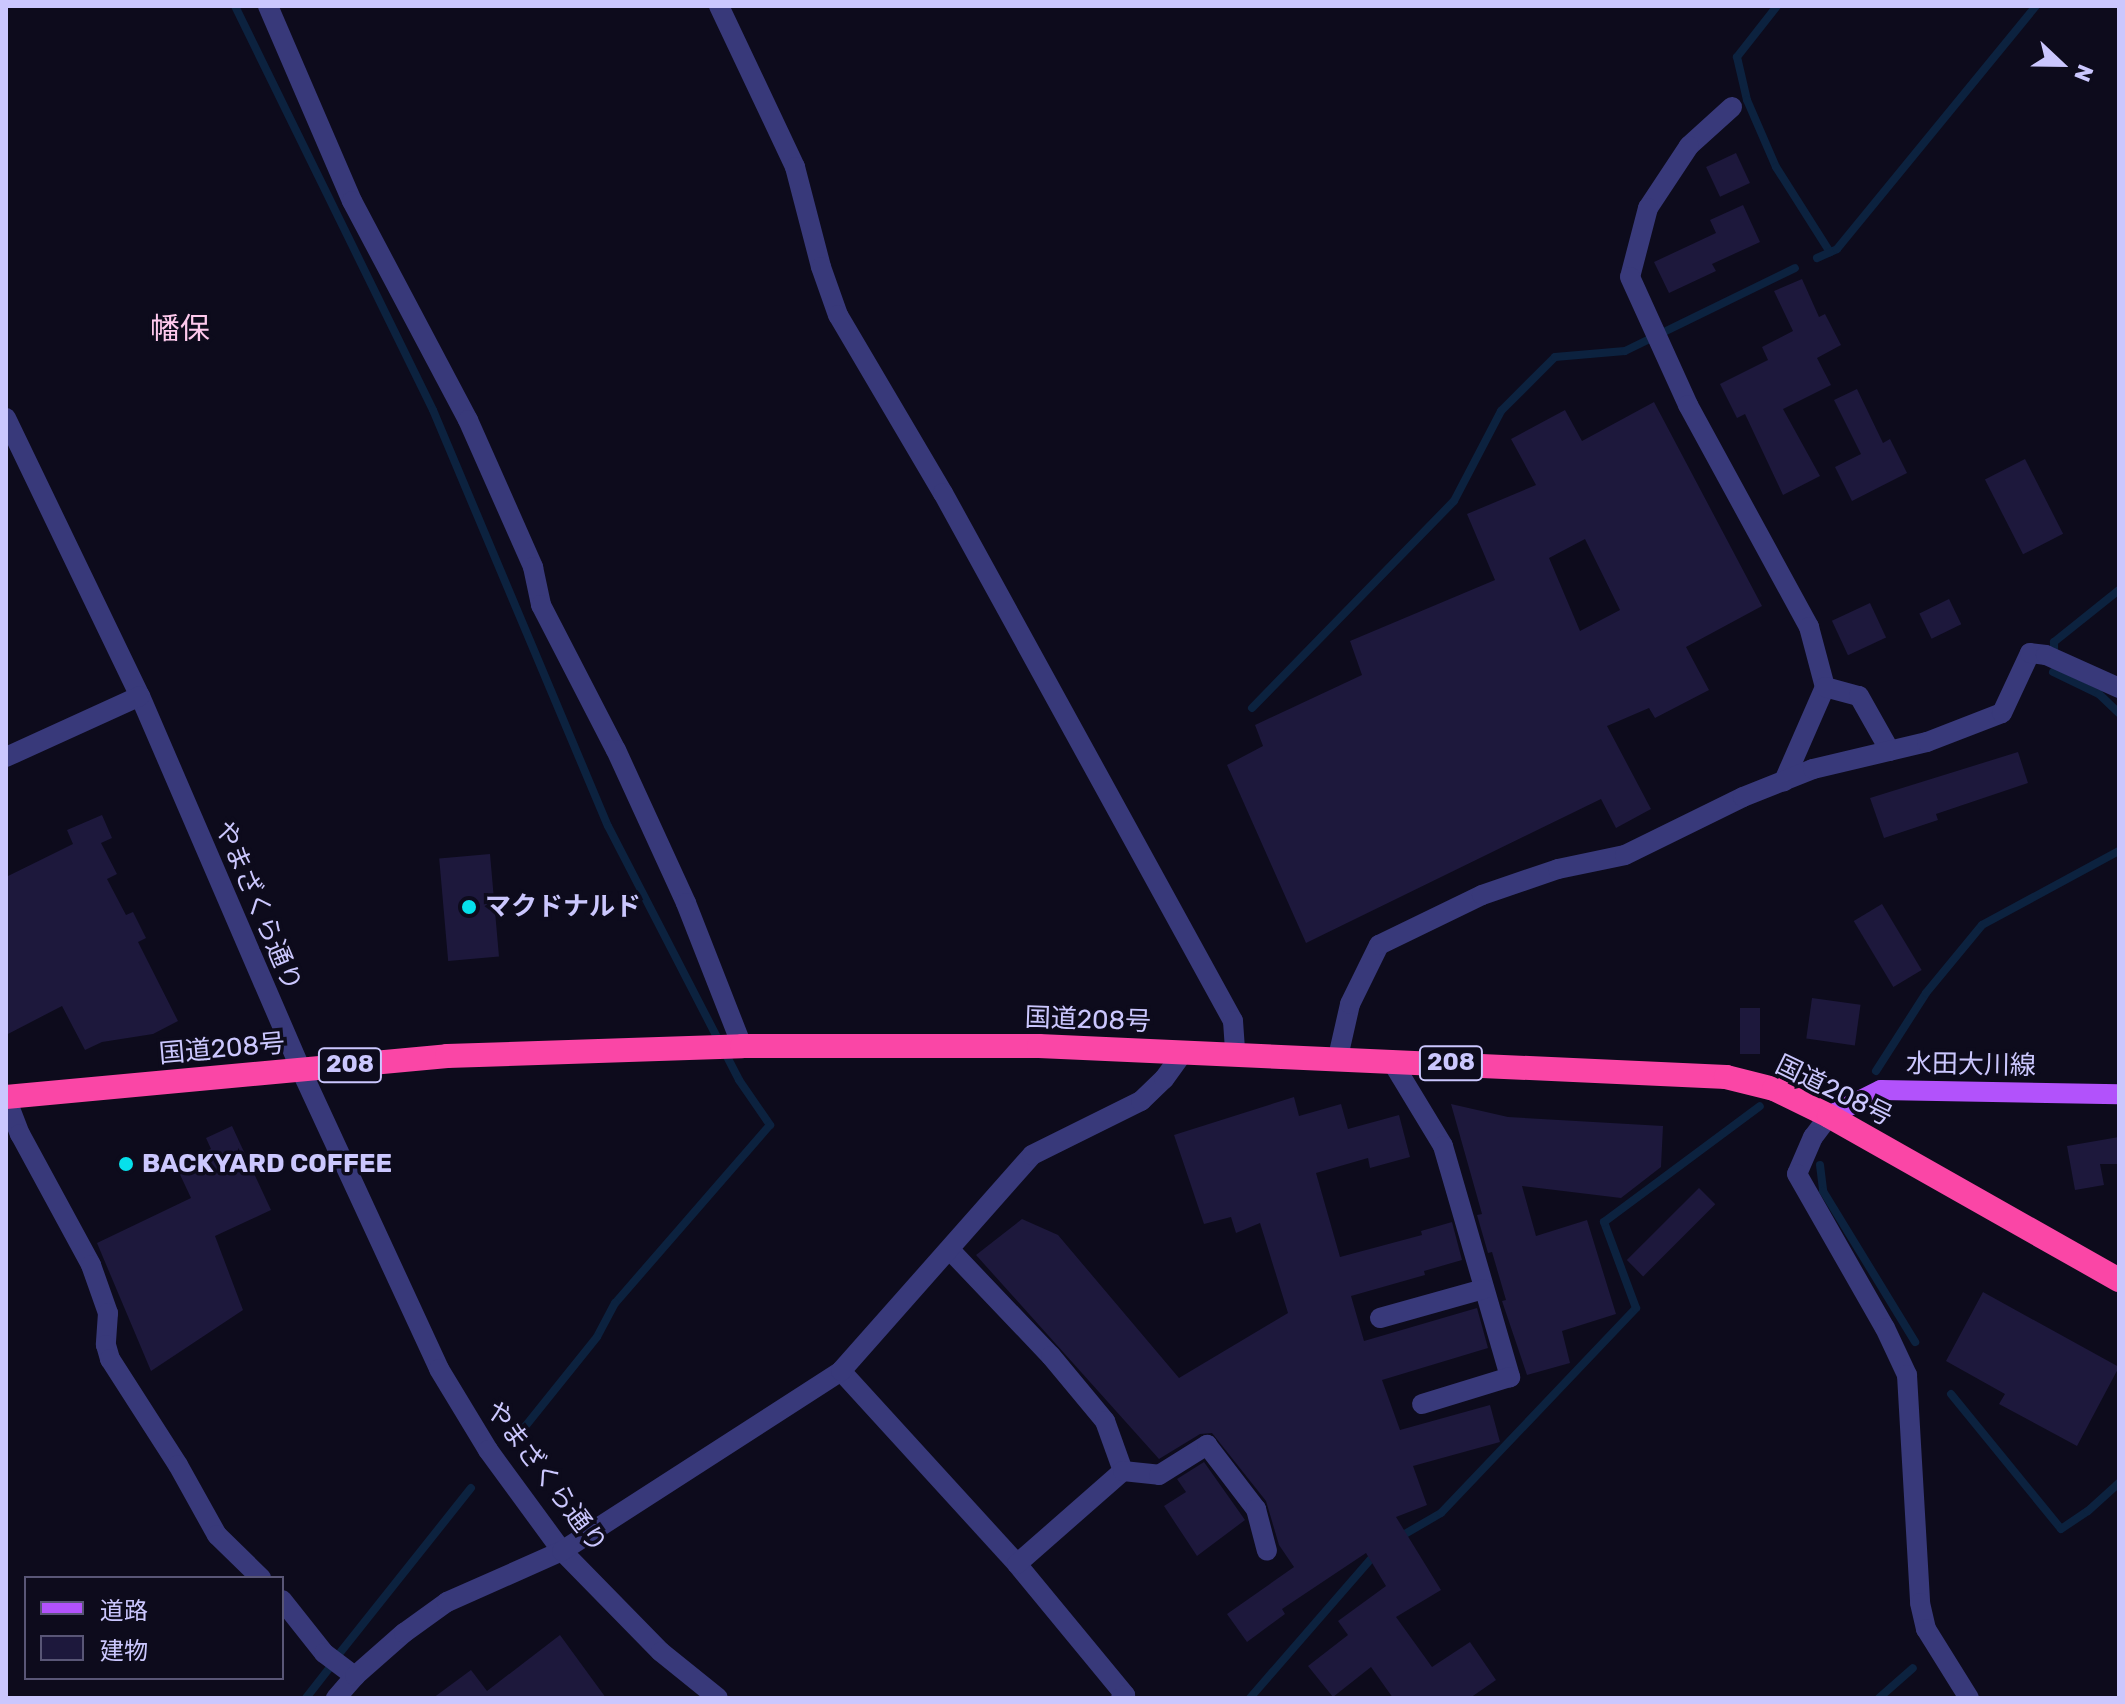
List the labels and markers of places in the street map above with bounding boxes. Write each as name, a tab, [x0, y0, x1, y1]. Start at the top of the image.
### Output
place label: マクドナルド	[485, 891, 641, 923]
marker: マクドナルド	[460, 898, 478, 916]
place label: BACKYARD COFFEE	[142, 1148, 392, 1180]
marker: BACKYARD COFFEE	[117, 1155, 135, 1173]

